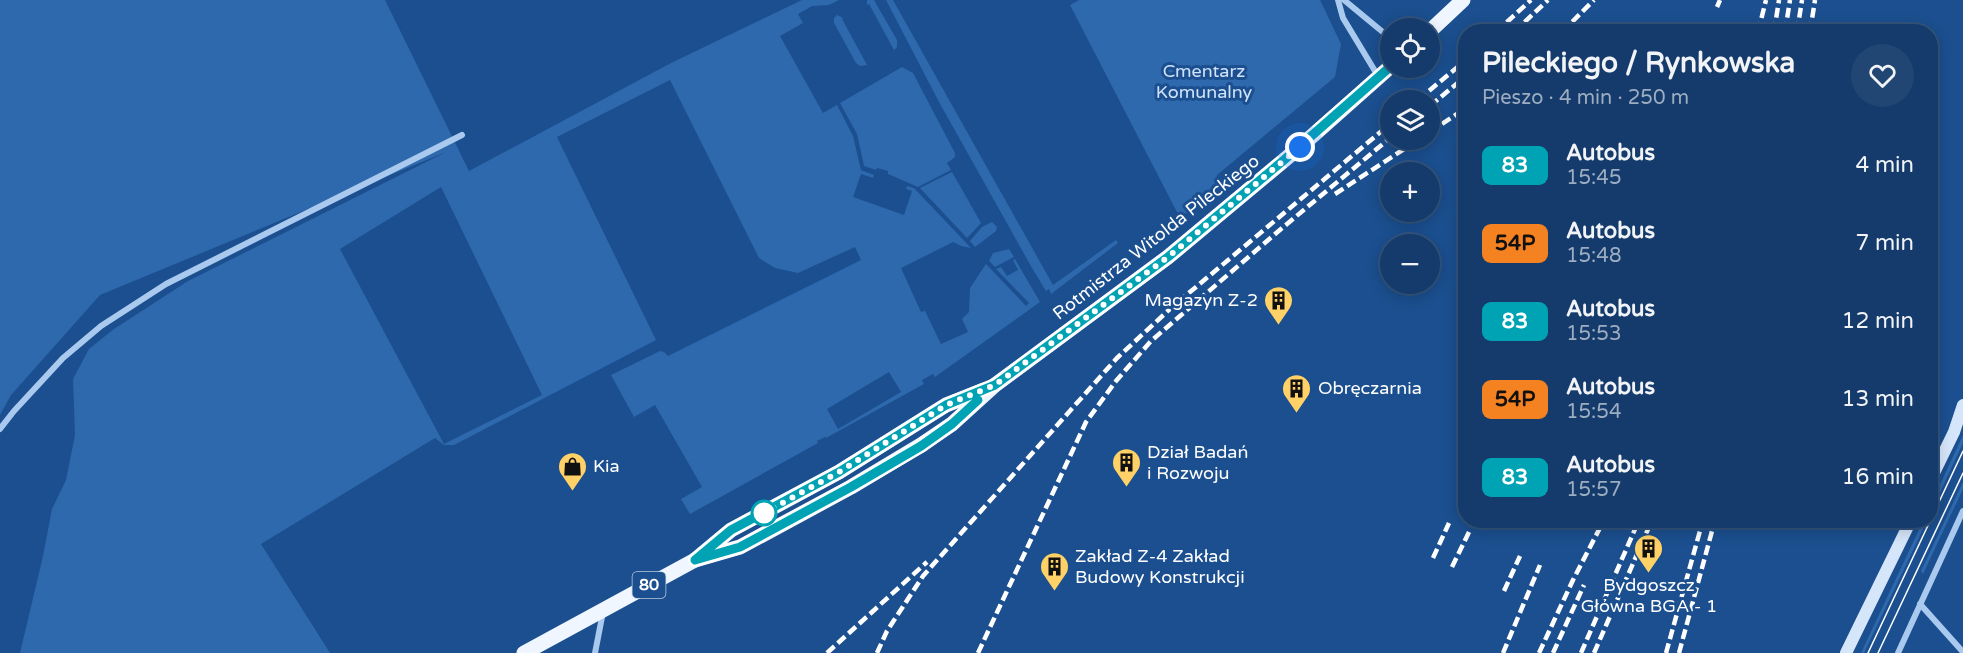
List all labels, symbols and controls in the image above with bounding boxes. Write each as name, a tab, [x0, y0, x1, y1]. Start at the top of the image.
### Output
map controls	[1380, 18, 1440, 294]
button: locate	[1380, 18, 1440, 78]
button: heart	[1851, 44, 1914, 107]
text: Pileckiego / Rynkowska	[1482, 46, 1795, 80]
park label: Cmentarz Komunalny	[1156, 60, 1253, 103]
text: Pieszo · 4 min · 250 m	[1482, 86, 1689, 110]
button: layers	[1380, 90, 1440, 150]
your location	[1285, 132, 1315, 162]
text: Autobus	[1566, 140, 1655, 166]
street label: Rotmistrza Witolda Pileckiego	[1048, 150, 1264, 324]
text: 4 min	[1855, 152, 1914, 178]
text: 83	[1502, 153, 1528, 178]
button: +	[1380, 162, 1440, 222]
text: 15:45	[1566, 166, 1621, 190]
text: Autobus	[1566, 218, 1655, 244]
text: 7 min	[1855, 230, 1914, 256]
text: 54P	[1495, 231, 1535, 256]
button: −	[1380, 234, 1440, 294]
text: 15:48	[1566, 244, 1621, 268]
building icon: Magazyn Z-2	[1263, 284, 1295, 326]
place label: Magazyn Z-2	[1145, 289, 1258, 311]
text: Autobus	[1566, 296, 1655, 322]
text: 12 min	[1842, 308, 1914, 334]
text: 83	[1502, 309, 1528, 334]
text: 15:53	[1566, 322, 1621, 346]
building icon: Obręczarnia	[1281, 372, 1313, 414]
text: Autobus	[1566, 374, 1655, 400]
place label: Obręczarnia	[1318, 377, 1422, 399]
text: 13 min	[1842, 386, 1914, 412]
text: 54P	[1495, 387, 1535, 412]
text: 15:54	[1566, 400, 1621, 424]
place label: Dział Badań i Rozwoju	[1147, 441, 1248, 484]
building icon: Dział Badań i Rozwoju	[1110, 446, 1142, 488]
shop icon: Kia	[556, 450, 588, 492]
text: Autobus	[1566, 452, 1655, 478]
place label: Kia	[593, 455, 620, 477]
text: 16 min	[1842, 464, 1914, 490]
text: 83	[1502, 465, 1528, 490]
text: 15:57	[1566, 478, 1621, 502]
unlabelled marker	[751, 500, 777, 526]
building icon: Bydgoszcz Główna BGA - 1	[1633, 532, 1665, 574]
place label: Zakład Z-4 Zakład Budowy Konstrukcji	[1075, 545, 1245, 588]
building icon: Zakład Z-4 Zakład Budowy Konstrukcji	[1038, 550, 1070, 592]
road number: 80	[632, 572, 666, 598]
place label: Bydgoszcz Główna BGA - 1	[1581, 574, 1717, 617]

